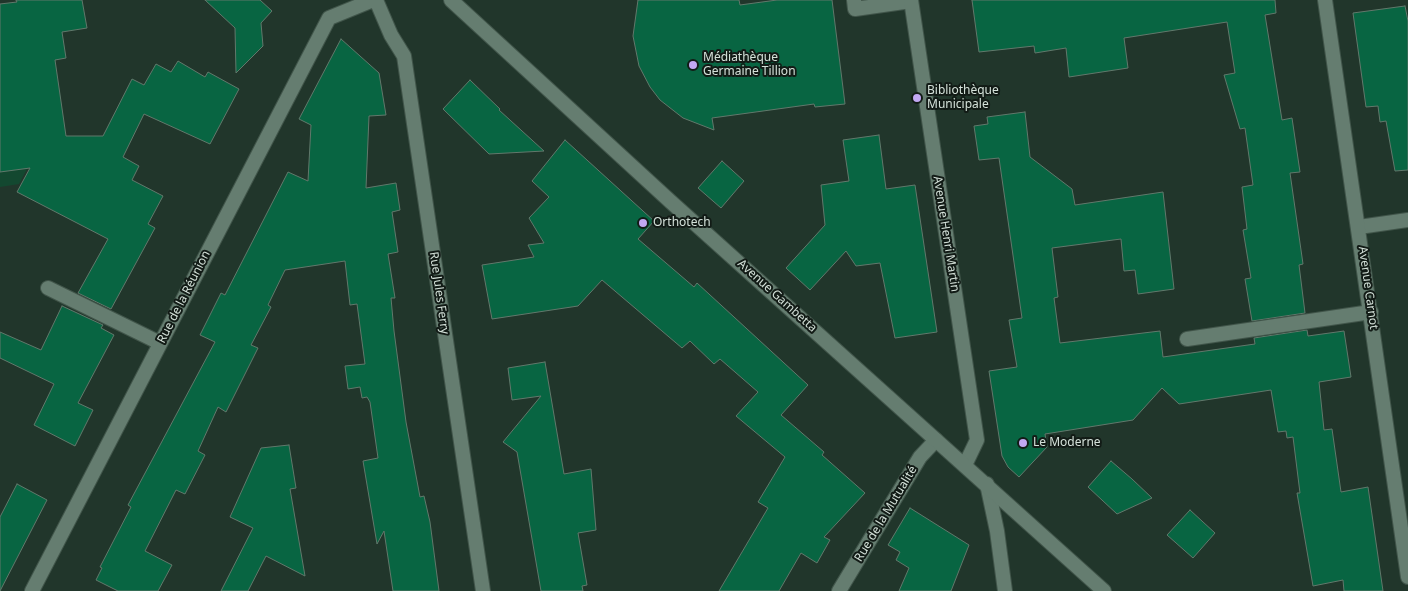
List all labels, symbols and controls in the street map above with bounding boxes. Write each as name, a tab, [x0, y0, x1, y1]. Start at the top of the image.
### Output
place label: Médiathèque Germaine Tillion	[703, 51, 796, 79]
marker: Médiathèque Germaine Tillion	[687, 59, 699, 71]
place label: Bibliothèque Municipale	[927, 84, 999, 112]
marker: Bibliothèque Municipale	[911, 92, 923, 104]
street label: Avenue Henri Martin	[930, 175, 962, 293]
place label: Orthotech	[653, 216, 711, 230]
marker: Orthotech	[637, 217, 649, 229]
street label: Avenue Carnot	[1355, 246, 1381, 330]
street label: Rue de la Réunion	[154, 248, 214, 346]
street label: Rue Jules Ferry	[426, 251, 452, 335]
street label: Avenue Gambetta	[734, 257, 820, 335]
place label: Le Moderne	[1033, 436, 1101, 450]
marker: Le Moderne	[1017, 437, 1029, 449]
street label: Rue de la Mutualité	[852, 464, 920, 564]

